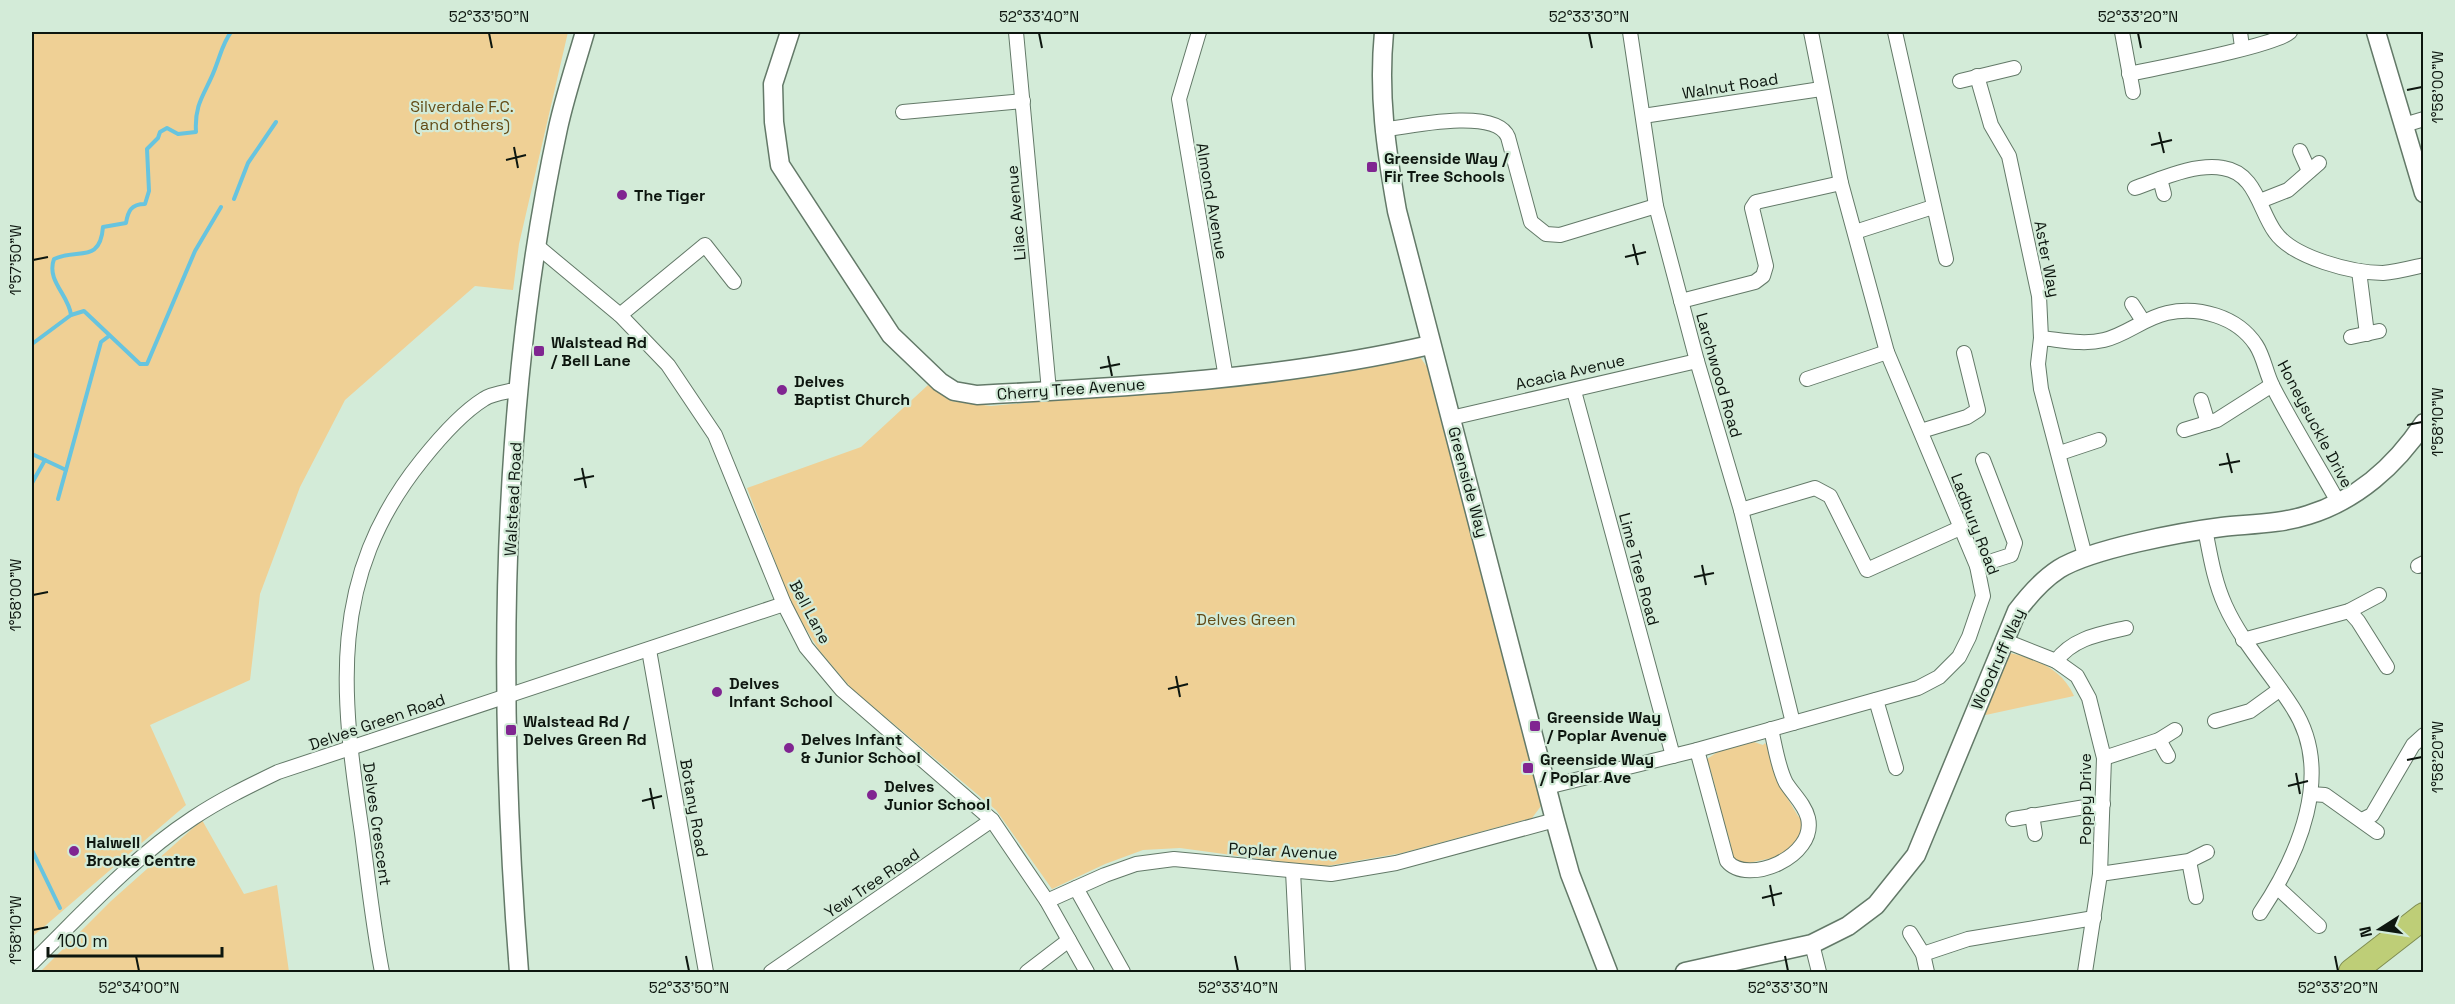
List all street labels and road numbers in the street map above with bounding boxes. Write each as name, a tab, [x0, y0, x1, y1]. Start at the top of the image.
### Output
street label: Walnut Road	[1680, 68, 1780, 104]
street label: Almond Avenue	[1191, 141, 1233, 261]
street label: Lilac Avenue	[1001, 164, 1031, 262]
street label: Aster Way	[2029, 219, 2065, 299]
street label: Larchwood Road	[1691, 310, 1747, 440]
street label: Acacia Avenue	[1513, 349, 1627, 395]
street label: Honeysuckle Drive	[2272, 357, 2358, 491]
street label: Cherry Tree Avenue	[996, 373, 1146, 405]
street label: Greenside Way	[1443, 424, 1493, 540]
street label: Walstead Road	[500, 441, 526, 557]
street label: Ladbury Road	[1946, 470, 2004, 578]
street label: Lime Tree Road	[1614, 510, 1664, 628]
street label: Bell Lane	[784, 577, 836, 647]
street label: Woodruff Way	[1966, 605, 2030, 713]
street label: Delves Green Road	[306, 689, 448, 755]
street label: Poppy Drive	[2075, 753, 2096, 845]
street label: Botany Road	[675, 757, 713, 859]
street label: Delves Crescent	[358, 761, 396, 887]
street label: Poplar Avenue	[1228, 838, 1338, 864]
street label: Yew Tree Road	[820, 843, 924, 923]

